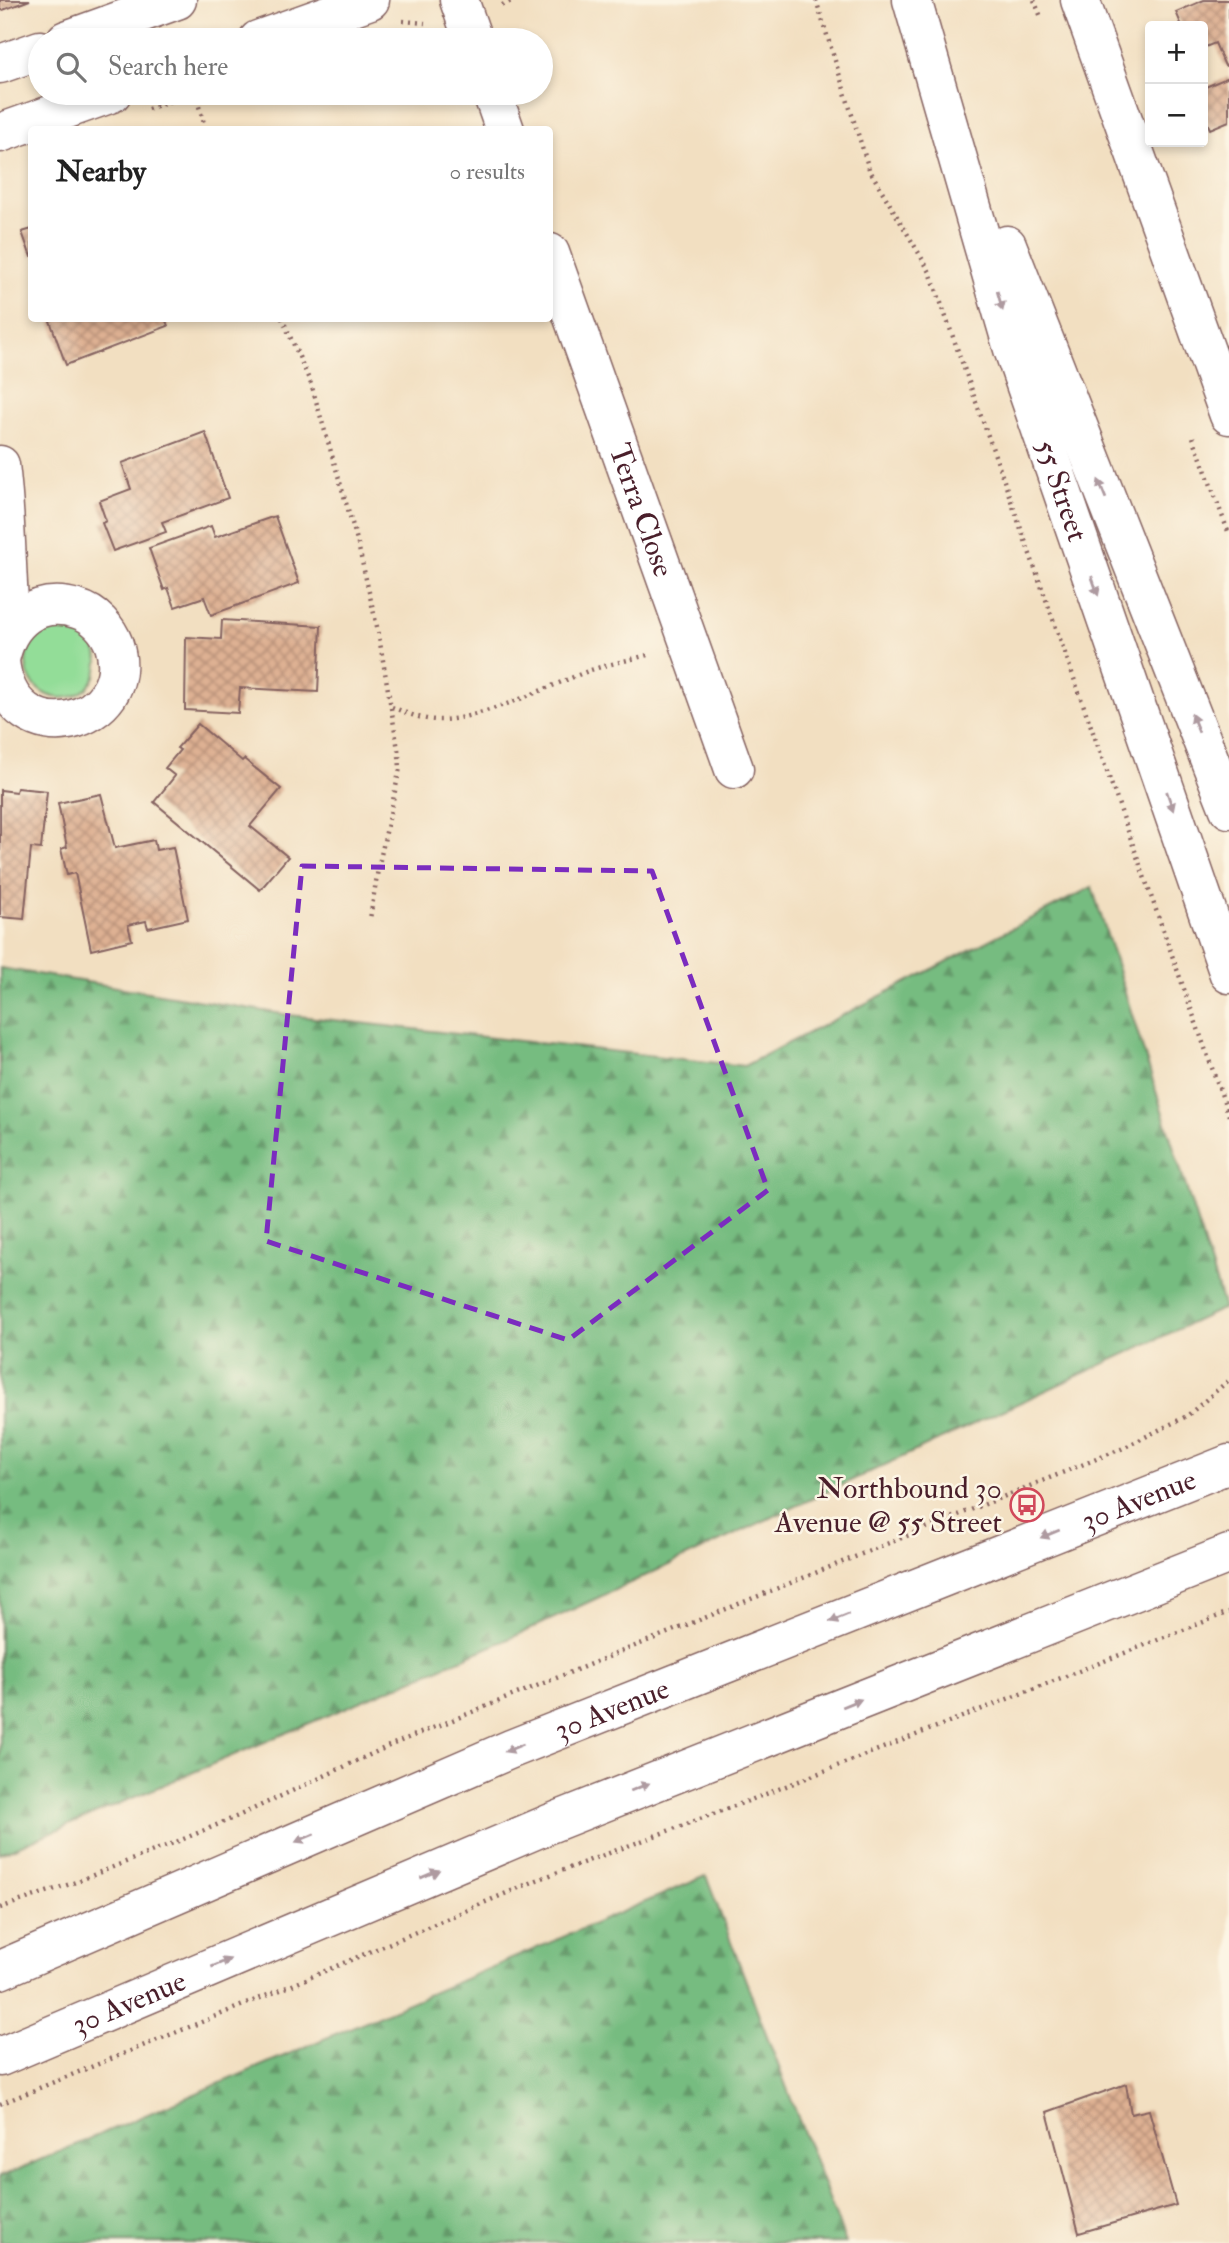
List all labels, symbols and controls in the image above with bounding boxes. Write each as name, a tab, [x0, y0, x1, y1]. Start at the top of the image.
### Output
map controls	[1145, 21, 1208, 147]
button: +	[1145, 21, 1208, 84]
search box	[28, 28, 553, 105]
icon: search	[52, 48, 90, 86]
text: Search here	[108, 51, 228, 83]
button: −	[1145, 84, 1208, 147]
text: Nearby	[56, 153, 146, 190]
text: 0 results	[449, 157, 525, 186]
one-way arrow	[995, 291, 1005, 312]
street label: 55 Street	[1027, 435, 1096, 547]
street label: Terra Close	[600, 439, 682, 582]
one-way arrow	[1097, 478, 1108, 499]
one-way arrow	[1090, 576, 1101, 597]
one-way arrow	[1189, 712, 1200, 733]
one-way arrow	[1165, 791, 1176, 812]
street label: 30 Avenue	[1076, 1461, 1201, 1540]
place label: Northbound 30 Avenue @ 55 Street	[774, 1470, 1002, 1541]
bus stop icon: Northbound 30 Avenue @ 55 Street	[1008, 1486, 1046, 1524]
one-way arrow	[1040, 1529, 1061, 1540]
one-way arrow	[828, 1613, 849, 1624]
street label: 30 Avenue	[549, 1670, 674, 1749]
one-way arrow	[841, 1698, 862, 1709]
one-way arrow	[503, 1742, 524, 1753]
one-way arrow	[630, 1782, 651, 1793]
one-way arrow	[295, 1832, 315, 1844]
one-way arrow	[420, 1868, 440, 1880]
one-way arrow	[210, 1957, 231, 1968]
street label: 30 Avenue	[67, 1962, 192, 2043]

